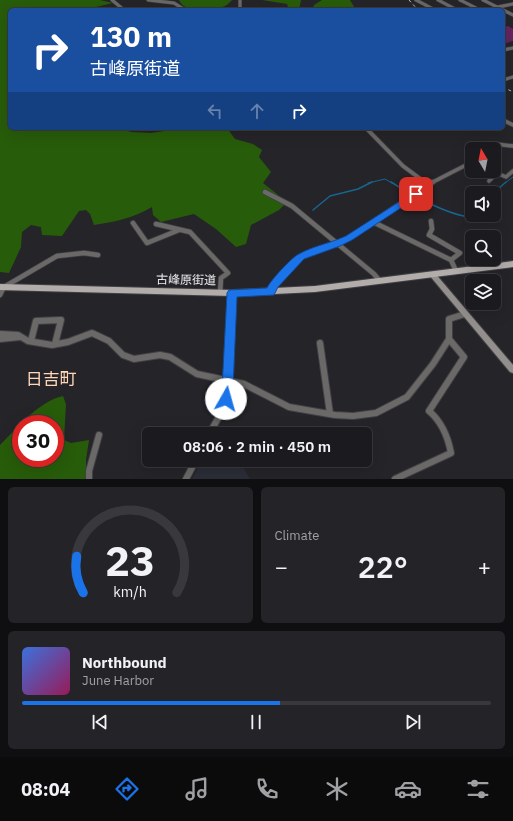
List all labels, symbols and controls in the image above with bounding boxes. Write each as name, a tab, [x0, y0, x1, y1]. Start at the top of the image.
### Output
text: 130 m	[90, 18, 172, 55]
icon: right	[24, 24, 76, 76]
text: 古峰原街道	[90, 57, 180, 80]
icon: left	[204, 100, 226, 122]
icon: ahead	[246, 100, 268, 122]
icon: right	[288, 100, 310, 122]
north arrow	[465, 142, 501, 178]
map controls	[465, 142, 501, 310]
pin	[399, 177, 433, 211]
icon: arrive	[405, 183, 427, 205]
button: sound	[465, 186, 501, 222]
button: search	[465, 230, 501, 266]
street label: 古峰原街道	[156, 271, 216, 288]
button: layers	[465, 274, 501, 310]
district label: 日吉町	[26, 368, 77, 390]
position arrow	[205, 378, 247, 420]
speed limit sign: 30	[12, 415, 64, 467]
text: 08:06 · 2 min · 450 m	[183, 437, 331, 456]
text: Climate	[275, 527, 319, 544]
text: 23	[105, 533, 155, 587]
text: 22°	[358, 547, 408, 586]
text: −	[275, 552, 288, 581]
text: +	[478, 552, 491, 581]
text: km/h	[113, 582, 147, 601]
text: Northbound	[82, 653, 167, 672]
text: June Harbor	[82, 672, 154, 689]
icon: previous	[89, 711, 111, 733]
icon: pause	[245, 711, 267, 733]
icon: next	[402, 711, 424, 733]
icon: directions	[113, 775, 141, 803]
icon: music	[183, 775, 211, 803]
icon: phone	[253, 775, 281, 803]
icon: climate	[323, 775, 351, 803]
icon: car	[394, 775, 422, 803]
icon: filters	[464, 775, 492, 803]
text: 08:04	[21, 778, 70, 801]

